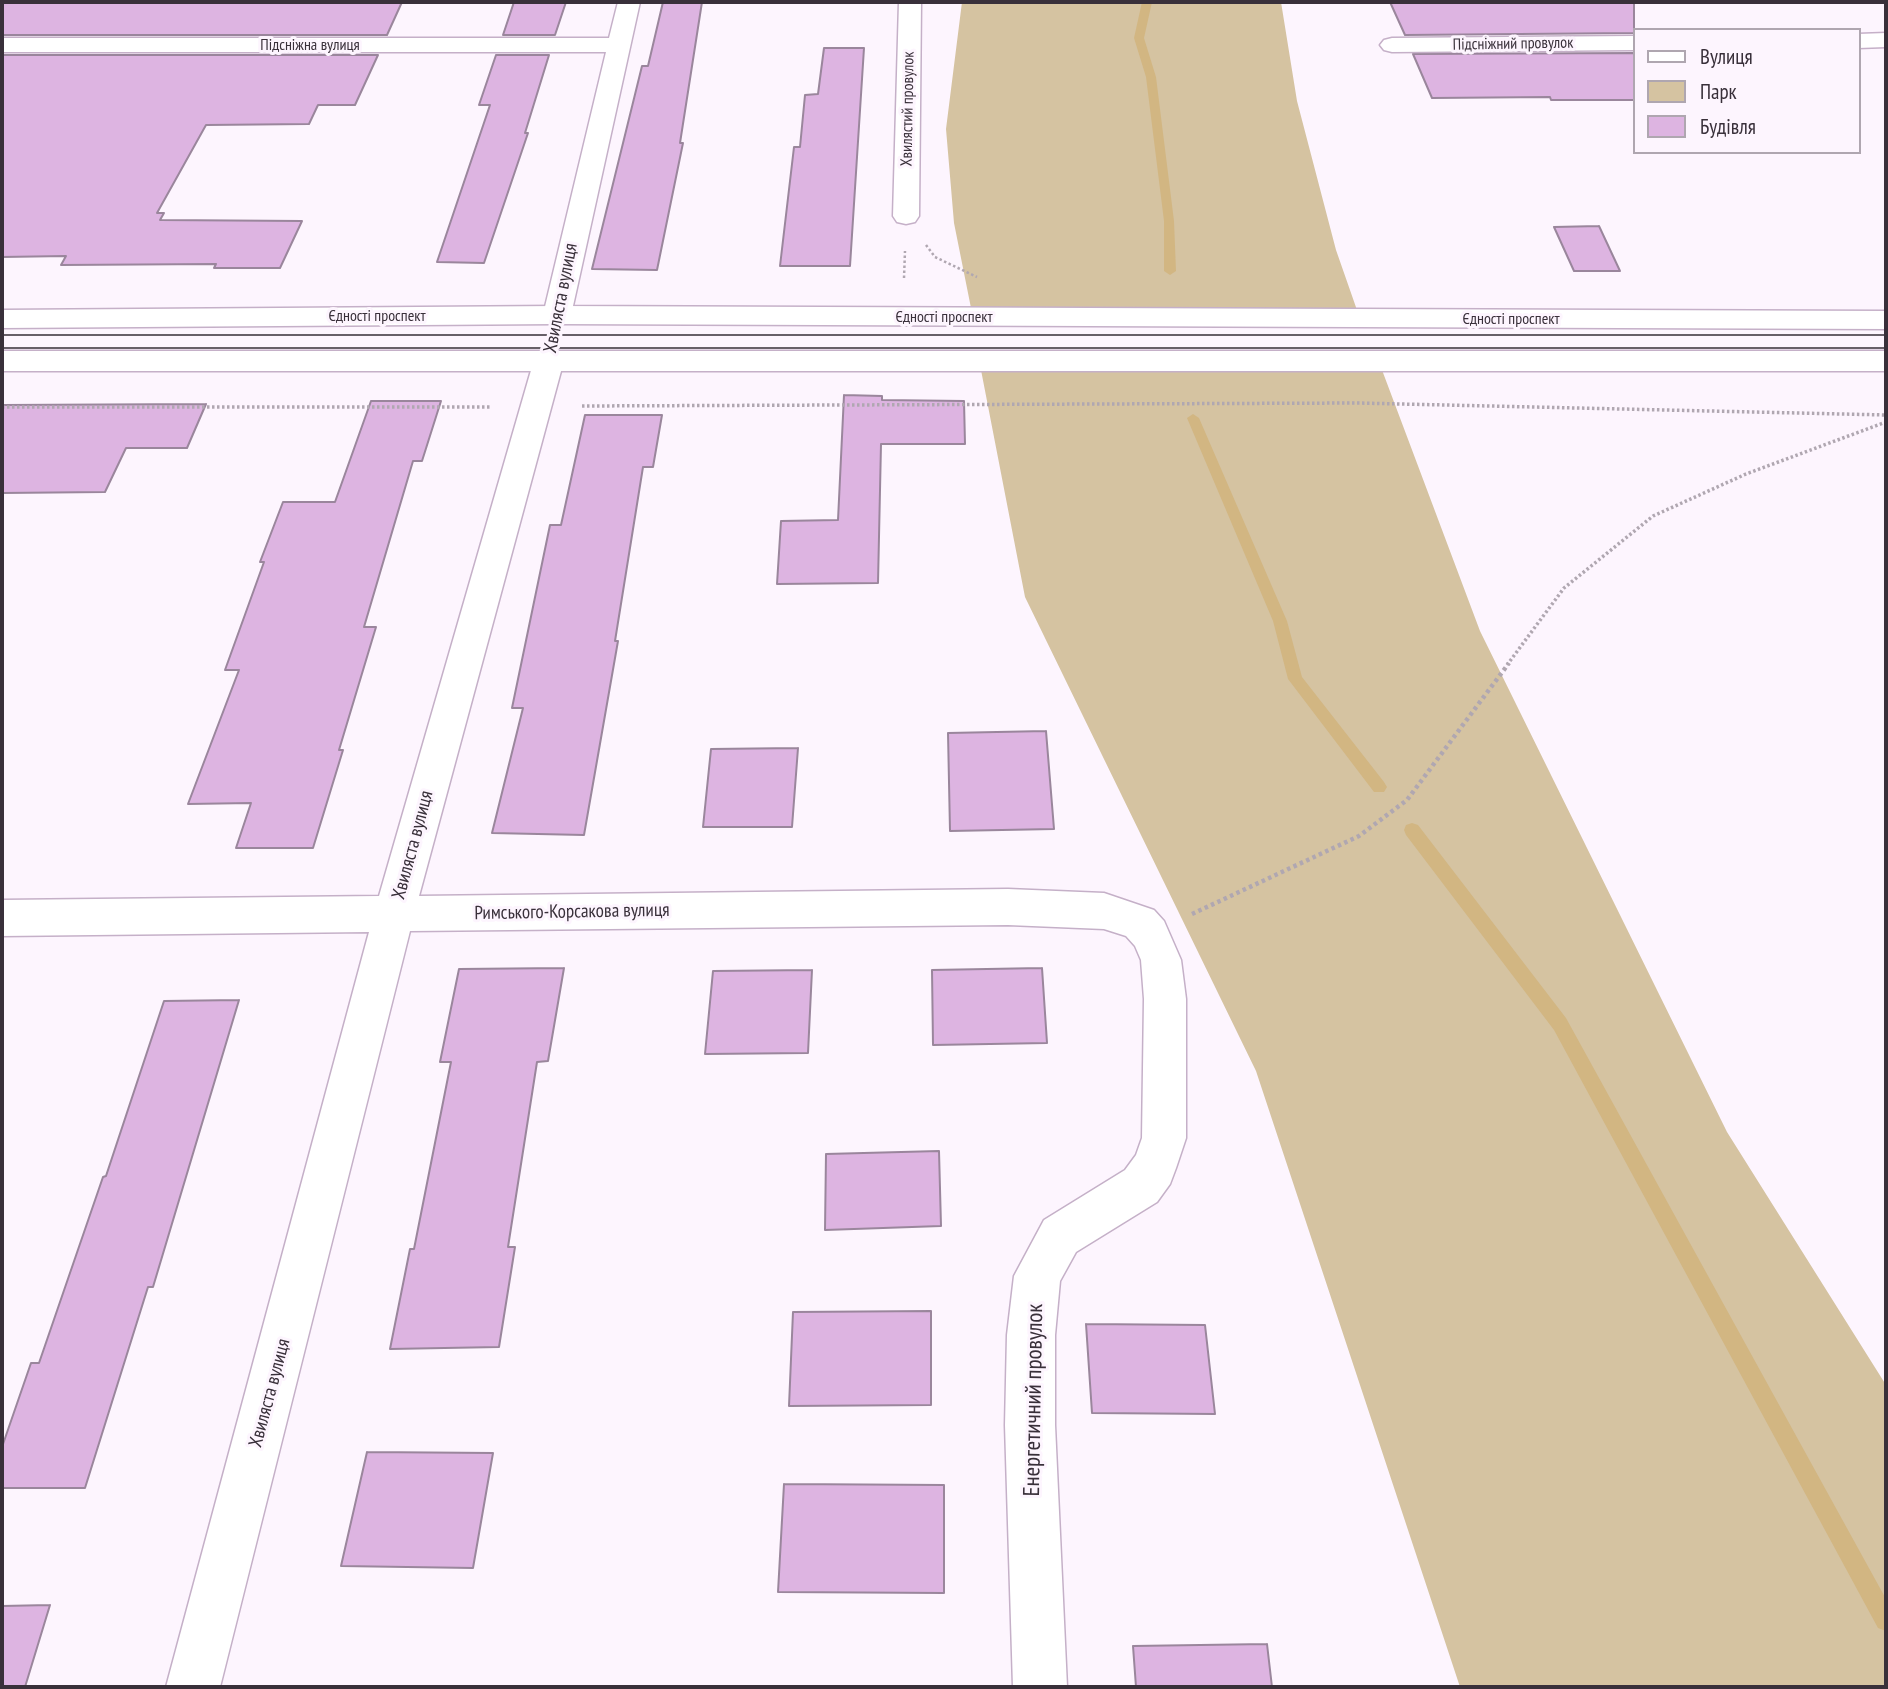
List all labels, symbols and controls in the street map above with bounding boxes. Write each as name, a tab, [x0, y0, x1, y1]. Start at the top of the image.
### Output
legend	[1632, 28, 1860, 154]
street label: Підсніжний провулок	[1453, 33, 1573, 55]
street label: Підсніжна вулиця	[260, 35, 360, 55]
text: Вулиця	[1700, 43, 1753, 70]
street label: Хвилястий провулок	[897, 51, 919, 167]
text: Парк	[1700, 78, 1737, 105]
text: Будівля	[1700, 113, 1756, 140]
street label: Хвиляста вулиця	[539, 241, 583, 355]
street label: Єдності проспект	[328, 306, 426, 326]
street label: Єдності проспект	[895, 307, 993, 327]
street label: Єдності проспект	[1462, 309, 1560, 329]
street label: Хвиляста вулиця	[388, 788, 438, 902]
street label: Римського-Корсакова вулиця	[474, 899, 670, 925]
street label: Енергетичний провулок	[1019, 1303, 1049, 1497]
street label: Хвиляста вулиця	[245, 1336, 295, 1450]

